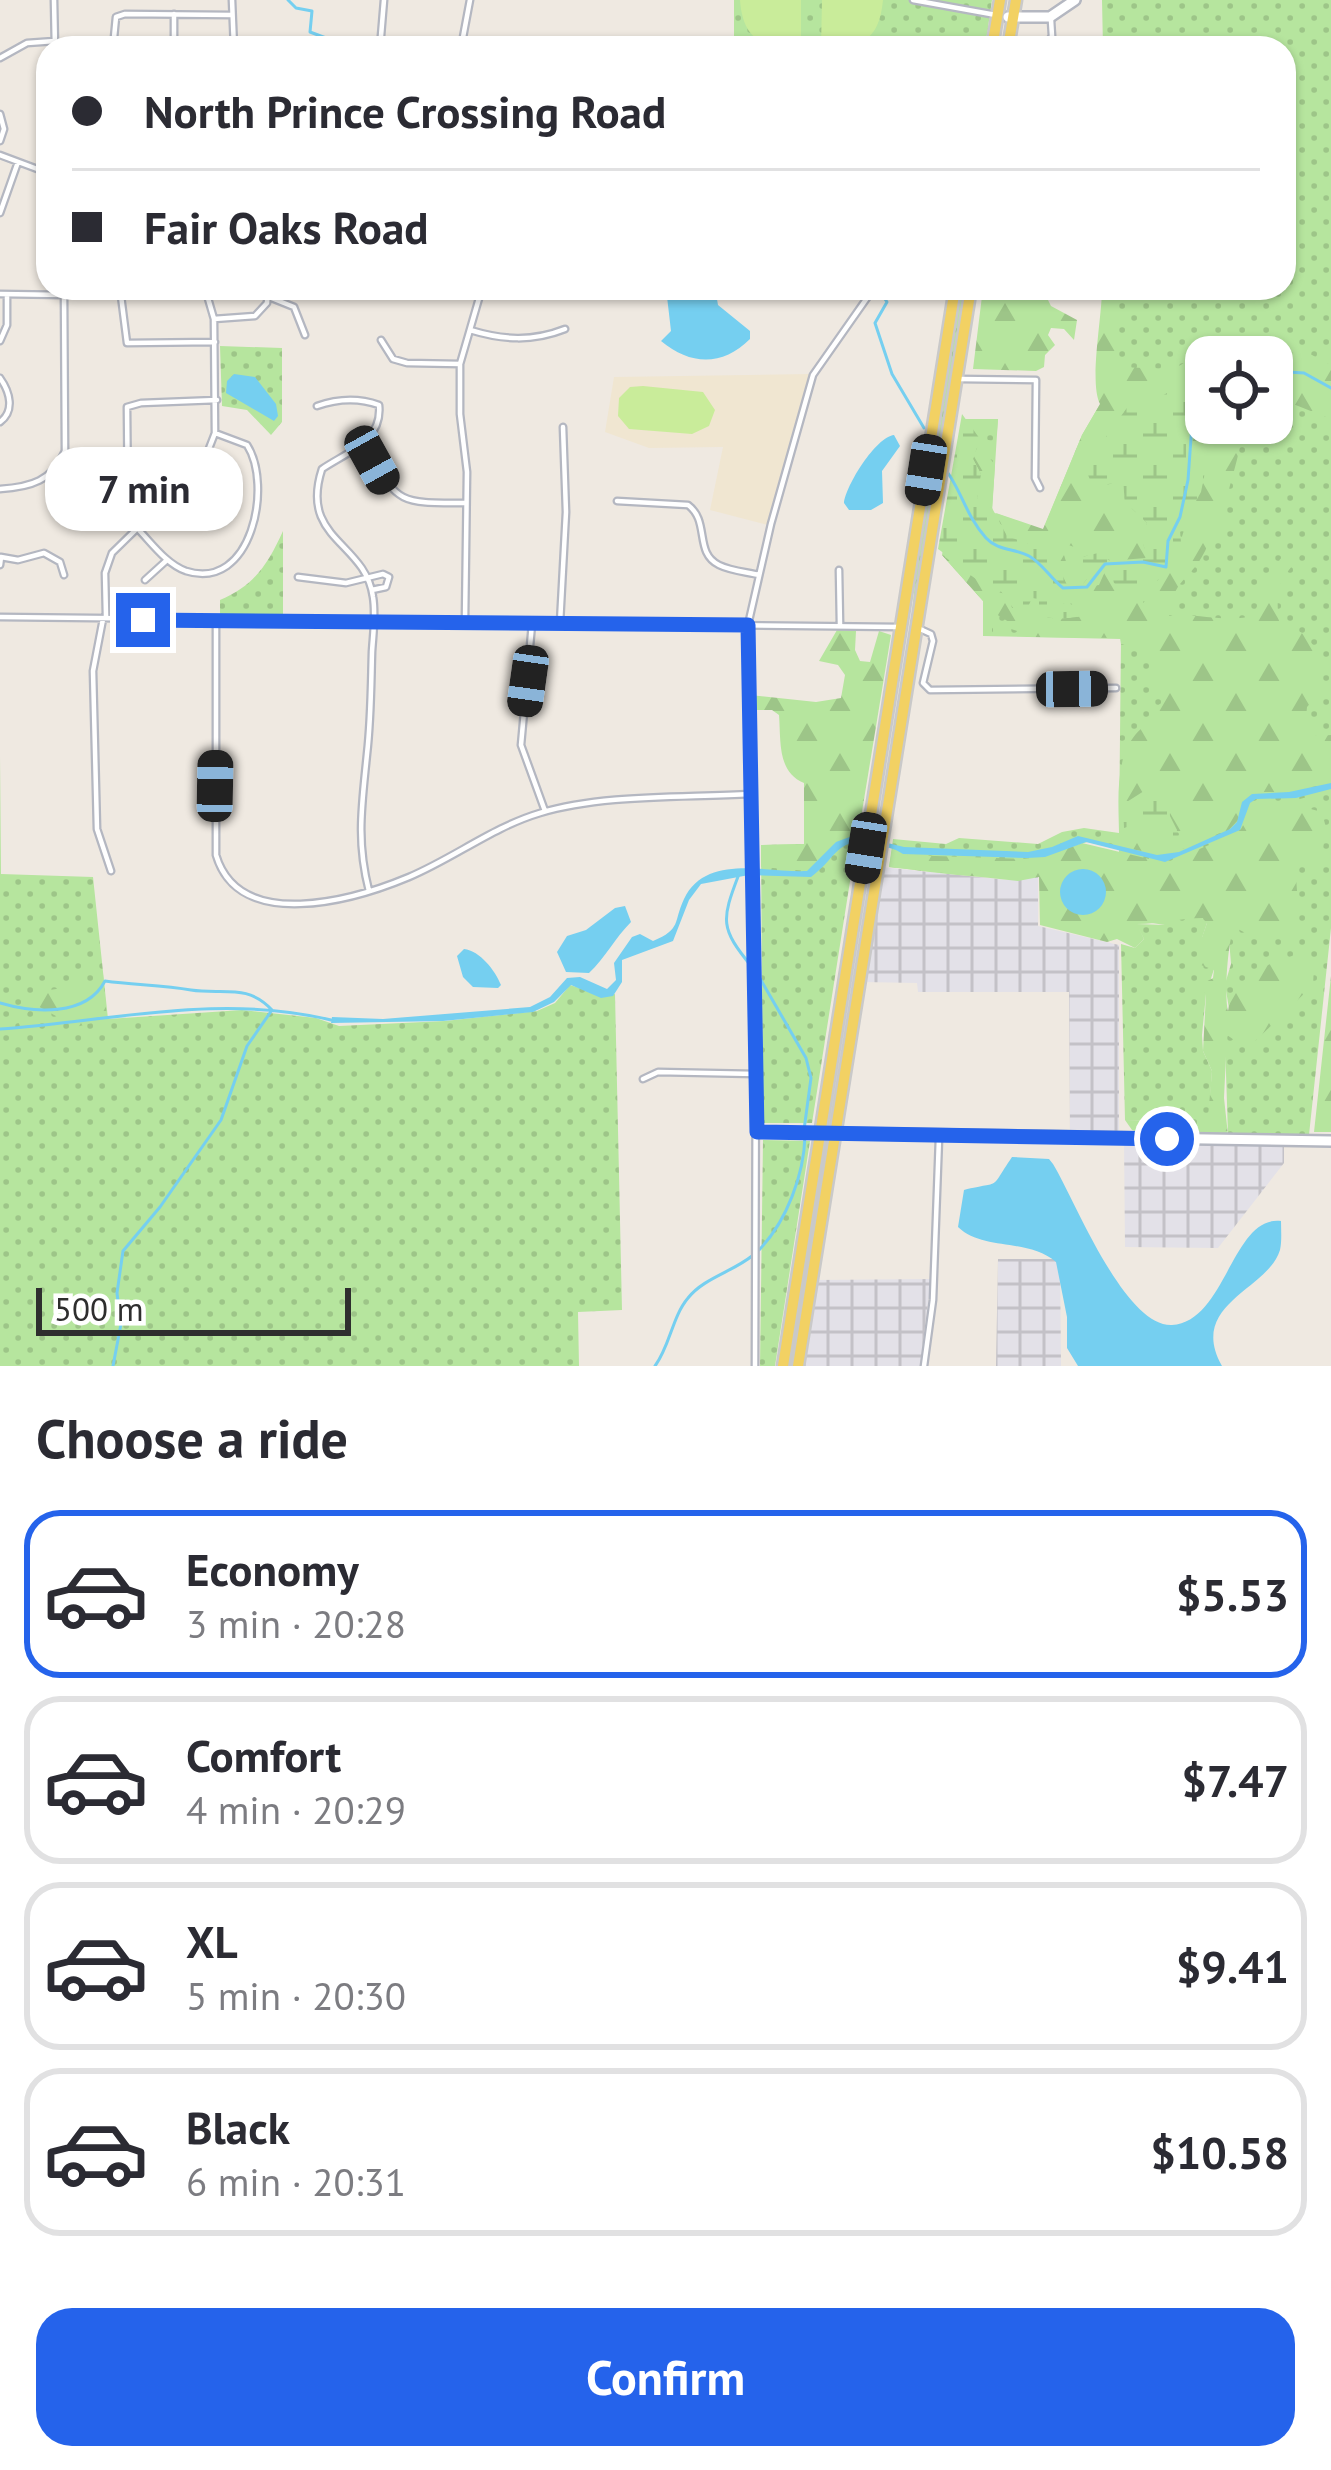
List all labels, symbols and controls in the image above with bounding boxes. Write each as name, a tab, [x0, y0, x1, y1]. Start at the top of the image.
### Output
text: North Prince Crossing Road	[144, 82, 666, 140]
text: Fair Oaks Road	[144, 198, 429, 256]
map controls	[1185, 336, 1293, 444]
button: locate	[1185, 336, 1293, 444]
car	[339, 420, 405, 500]
car	[903, 432, 949, 508]
callout: 7 min	[44, 446, 242, 530]
text: 7 min	[97, 463, 191, 514]
route end	[116, 593, 170, 647]
car	[505, 643, 551, 719]
car	[1036, 670, 1108, 708]
car	[196, 750, 234, 822]
car	[843, 810, 889, 886]
route start	[1140, 1112, 1194, 1166]
scale bar	[36, 1282, 351, 1335]
text: 500 m	[54, 1287, 144, 1330]
text: Choose a ride	[36, 1403, 348, 1473]
icon: car	[42, 1540, 150, 1648]
text: Economy	[186, 1540, 359, 1598]
text: $5.53	[1176, 1565, 1289, 1623]
text: 3 min · 20:28	[186, 1598, 406, 1649]
icon: car	[42, 1726, 150, 1834]
text: Comfort	[186, 1726, 341, 1784]
text: $7.47	[1181, 1751, 1289, 1809]
text: 4 min · 20:29	[186, 1784, 406, 1835]
icon: car	[42, 1912, 150, 2020]
text: XL	[186, 1912, 238, 1970]
text: $9.41	[1176, 1937, 1289, 1995]
text: 5 min · 20:30	[186, 1970, 406, 2021]
icon: car	[42, 2098, 150, 2206]
text: Black	[186, 2098, 290, 2156]
text: $10.58	[1150, 2123, 1289, 2181]
text: 6 min · 20:31	[186, 2156, 406, 2207]
button: Confirm	[36, 2308, 1295, 2446]

